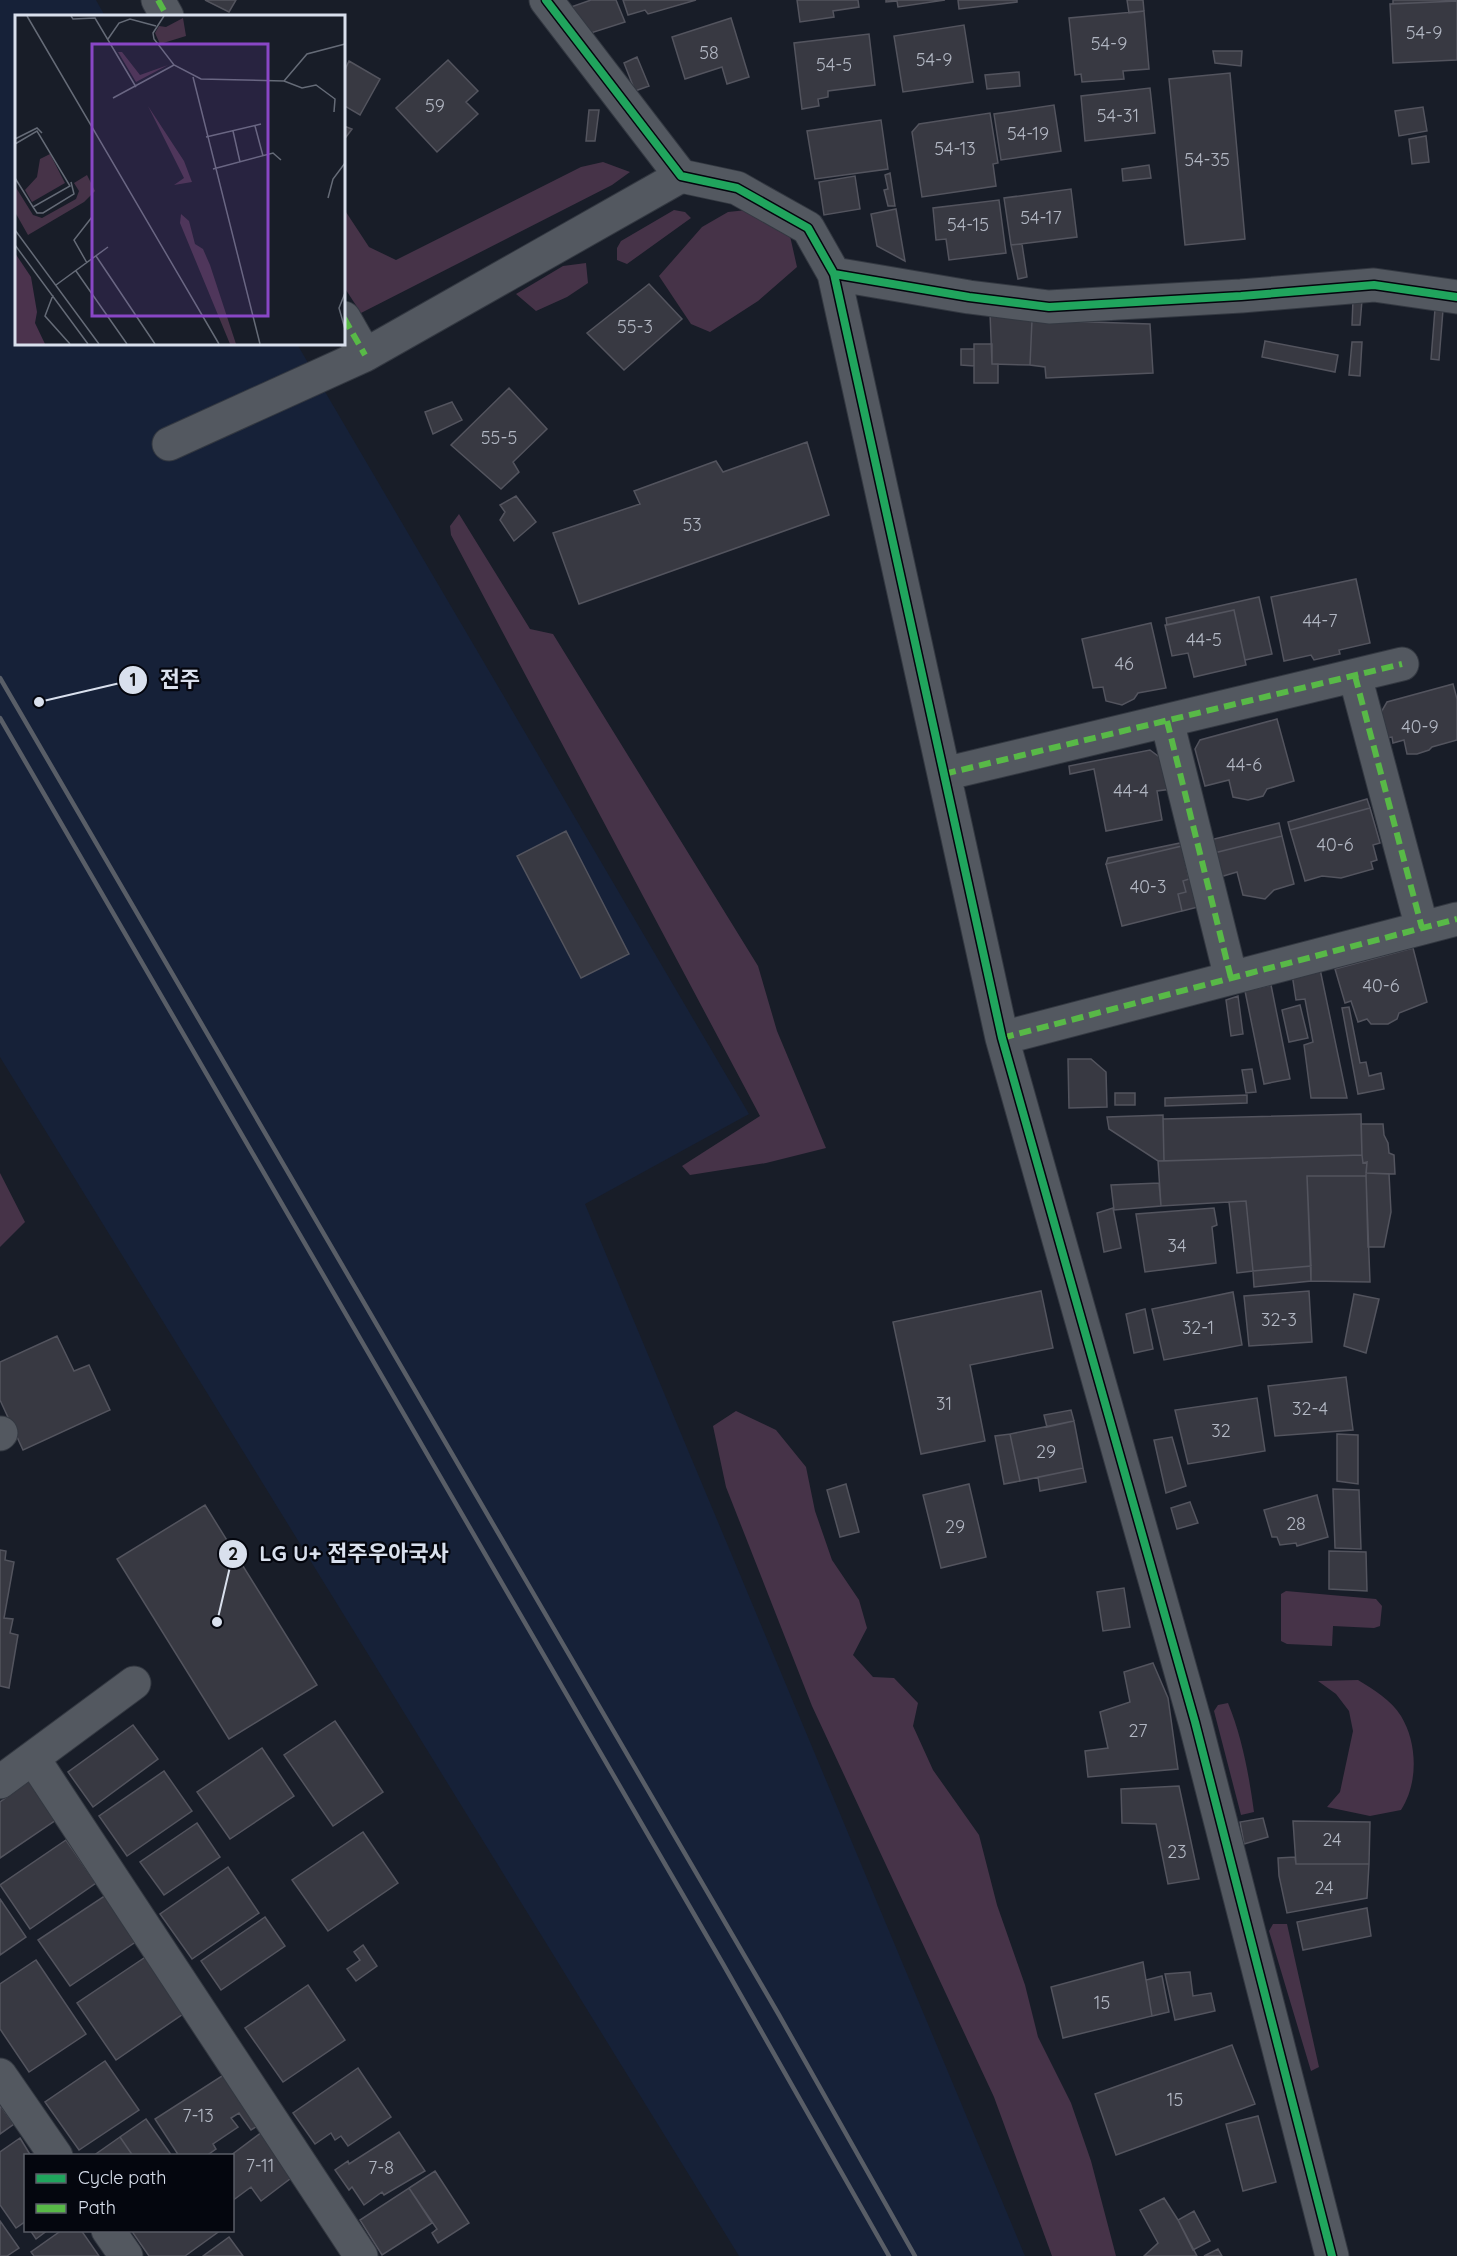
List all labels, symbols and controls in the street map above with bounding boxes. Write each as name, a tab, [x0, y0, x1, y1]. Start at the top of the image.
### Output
inset map	[15, 15, 345, 345]
house number: 54-9	[1406, 21, 1442, 44]
house number: 54-9	[1091, 32, 1127, 55]
house number: 58	[699, 41, 719, 64]
house number: 54-9	[916, 48, 952, 71]
house number: 54-5	[816, 53, 852, 76]
house number: 59	[425, 94, 445, 117]
house number: 54-31	[1097, 104, 1139, 127]
house number: 54-19	[1007, 122, 1049, 145]
house number: 54-13	[934, 137, 976, 160]
house number: 54-35	[1184, 148, 1230, 171]
house number: 54-17	[1020, 206, 1062, 229]
house number: 54-15	[947, 213, 989, 236]
house number: 55-3	[617, 315, 653, 338]
house number: 55-5	[481, 426, 517, 449]
house number: 53	[682, 513, 702, 536]
house number: 44-7	[1302, 609, 1338, 632]
house number: 44-5	[1186, 628, 1222, 651]
house number: 46	[1114, 652, 1134, 675]
callout: 전주	[118, 660, 212, 700]
text: 전주	[160, 665, 200, 693]
text: 1	[129, 668, 137, 691]
house number: 40-9	[1401, 715, 1439, 738]
house number: 44-6	[1226, 753, 1262, 776]
house number: 44-4	[1113, 779, 1149, 802]
house number: 40-6	[1317, 833, 1354, 856]
house number: 40-3	[1130, 875, 1166, 898]
house number: 40-6	[1363, 974, 1400, 997]
house number: 34	[1168, 1234, 1186, 1257]
house number: 32-3	[1261, 1308, 1297, 1331]
house number: 32-1	[1182, 1316, 1214, 1339]
house number: 31	[936, 1392, 952, 1415]
house number: 32-4	[1292, 1397, 1328, 1420]
house number: 32	[1211, 1419, 1231, 1442]
house number: 29	[1036, 1440, 1056, 1463]
house number: 28	[1286, 1512, 1306, 1535]
house number: 29	[945, 1515, 965, 1538]
callout: LG U+ 전주우아국사	[218, 1534, 461, 1574]
text: LG U+ 전주우아국사	[259, 1539, 449, 1567]
text: 2	[228, 1542, 238, 1565]
house number: 27	[1129, 1719, 1147, 1742]
house number: 24	[1322, 1828, 1342, 1851]
house number: 23	[1167, 1840, 1187, 1863]
house number: 24	[1314, 1876, 1334, 1899]
house number: 15	[1094, 1991, 1110, 2014]
house number: 15	[1167, 2088, 1183, 2111]
house number: 7-13	[182, 2104, 214, 2127]
legend	[24, 2154, 234, 2232]
house number: 7-11	[246, 2154, 274, 2177]
house number: 7-8	[368, 2156, 394, 2179]
text: Cycle path	[78, 2166, 166, 2189]
text: Path	[78, 2196, 116, 2219]

